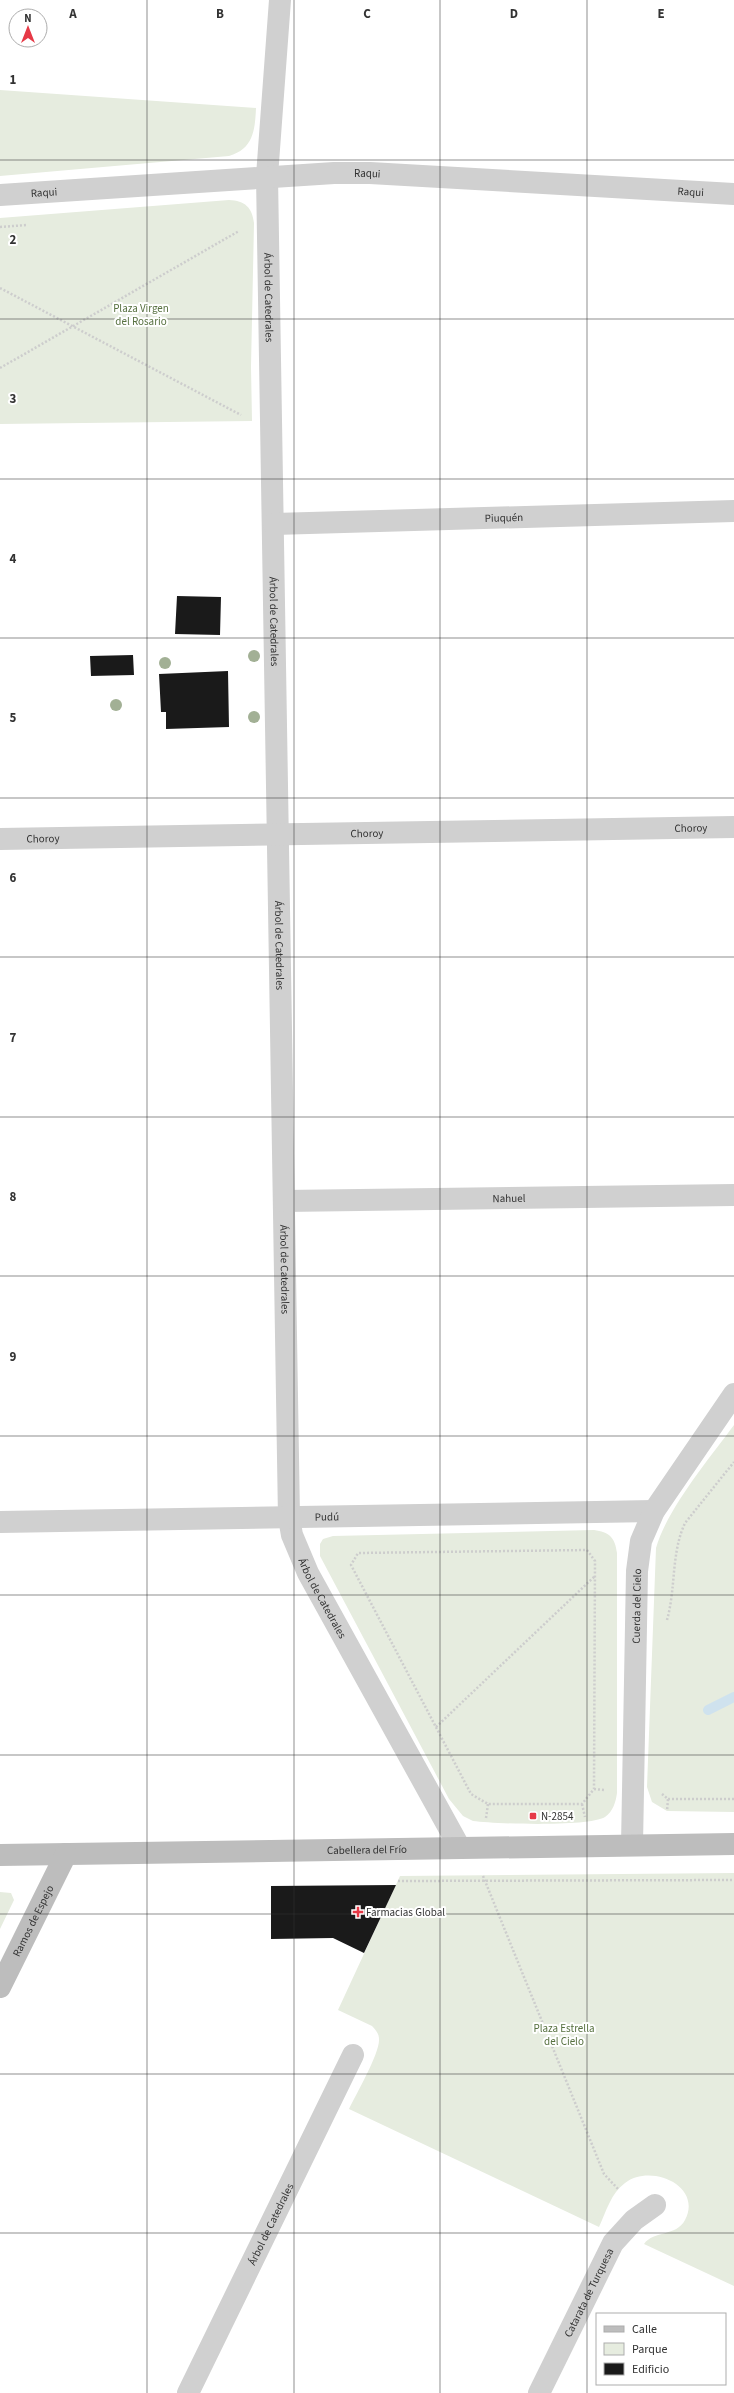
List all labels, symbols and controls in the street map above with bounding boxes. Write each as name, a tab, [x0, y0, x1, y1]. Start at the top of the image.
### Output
text: A	[68, 5, 77, 23]
text: B	[216, 5, 224, 23]
text: C	[363, 5, 371, 23]
text: D	[510, 5, 518, 23]
text: E	[657, 5, 665, 23]
north arrow	[8, 8, 48, 48]
text: N	[24, 11, 32, 26]
text: 1	[10, 71, 17, 89]
street label: Raqui	[354, 166, 381, 181]
street label: Raqui	[677, 183, 704, 200]
street label: Raqui	[30, 184, 58, 200]
text: 2	[10, 231, 17, 249]
street label: Árbol de Catedrales	[261, 253, 277, 343]
park label: Plaza Virgen del Rosario	[113, 301, 169, 329]
text: 3	[10, 390, 17, 408]
street label: Piuquén	[484, 509, 523, 526]
text: 4	[10, 550, 17, 568]
street label: Árbol de Catedrales	[266, 577, 283, 667]
text: 5	[10, 709, 17, 727]
street label: Choroy	[674, 820, 708, 835]
street label: Choroy	[350, 825, 384, 841]
street label: Choroy	[26, 831, 60, 846]
text: 6	[10, 869, 17, 887]
street label: Árbol de Catedrales	[271, 901, 288, 991]
text: 7	[10, 1029, 17, 1047]
text: 8	[10, 1188, 17, 1206]
street label: Nahuel	[492, 1190, 526, 1206]
street label: Árbol de Catedrales	[277, 1224, 293, 1315]
text: 9	[10, 1348, 17, 1366]
street label: Pudú	[315, 1509, 339, 1524]
street label: Árbol de Catedrales	[295, 1555, 350, 1641]
street label: Cuerda del Cielo	[628, 1568, 645, 1644]
place label: N-2854	[541, 1809, 574, 1824]
marker: N-2854	[528, 1811, 538, 1821]
street label: Cabellera del Frío	[327, 1841, 407, 1858]
street label: Ramos de Espejo	[9, 1882, 57, 1959]
place label: Farmacias Global	[366, 1905, 445, 1920]
marker: Farmacias Global	[353, 1907, 363, 1917]
park label: Plaza Estrella del Cielo	[534, 2021, 594, 2049]
street label: Árbol de Catedrales	[244, 2180, 297, 2268]
street label: Catarata de Turquesa	[560, 2246, 617, 2340]
legend	[596, 2313, 726, 2385]
text: Calle	[632, 2321, 657, 2338]
text: Parque	[632, 2341, 668, 2358]
text: Edificio	[632, 2361, 669, 2378]

